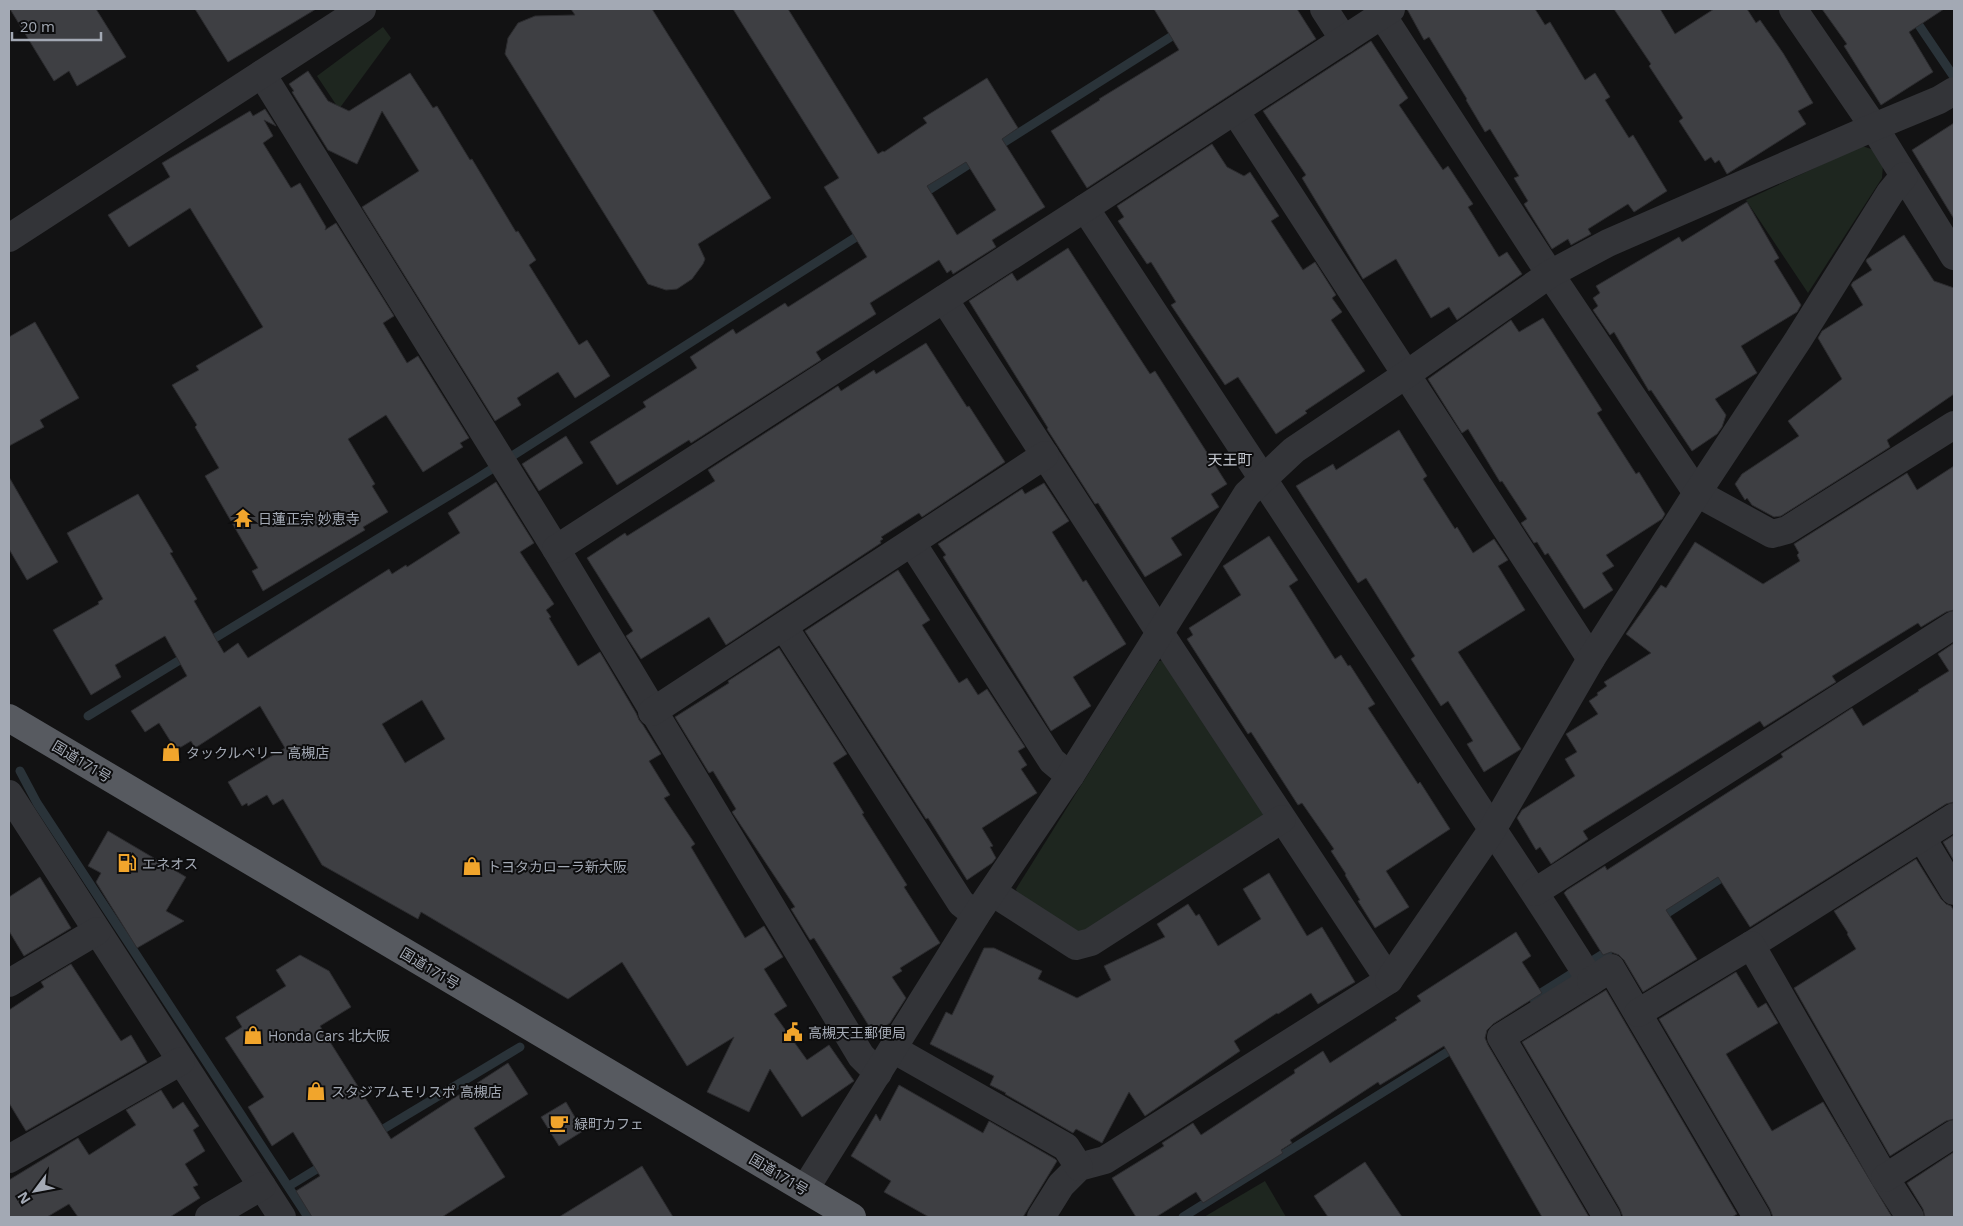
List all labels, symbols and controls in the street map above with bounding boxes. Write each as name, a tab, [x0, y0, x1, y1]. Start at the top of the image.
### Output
scale bar	[12, 10, 101, 42]
text: 20 m	[20, 16, 55, 36]
district label: 天王町	[1207, 449, 1253, 469]
temple icon: 日蓮正宗 妙恵寺	[232, 507, 254, 529]
place label: 日蓮正宗 妙恵寺	[258, 509, 360, 528]
street label: 国道171号	[49, 736, 115, 786]
shop icon: タックルベリー 高槻店	[160, 741, 182, 763]
place label: タックルベリー 高槻店	[186, 743, 329, 762]
fuel station icon: エネオス	[116, 852, 138, 874]
place label: エネオス	[142, 854, 198, 873]
shop icon: トヨタカローラ新大阪	[461, 855, 483, 877]
place label: トヨタカローラ新大阪	[487, 857, 627, 876]
street label: 国道171号	[397, 943, 463, 993]
public building icon: 高槻天王郵便局	[782, 1021, 804, 1043]
place label: 高槻天王郵便局	[808, 1023, 906, 1042]
shop icon: Honda Cars 北大阪	[242, 1024, 264, 1046]
place label: Honda Cars 北大阪	[268, 1026, 390, 1045]
shop icon: スタジアムモリスポ 高槻店	[305, 1080, 327, 1102]
place label: スタジアムモリスポ 高槻店	[331, 1082, 502, 1101]
cafe icon: 緑町カフェ	[548, 1112, 570, 1134]
place label: 緑町カフェ	[574, 1114, 644, 1133]
street label: 国道171号	[746, 1149, 812, 1199]
north arrow	[10, 1166, 60, 1216]
text: N	[12, 1188, 35, 1208]

